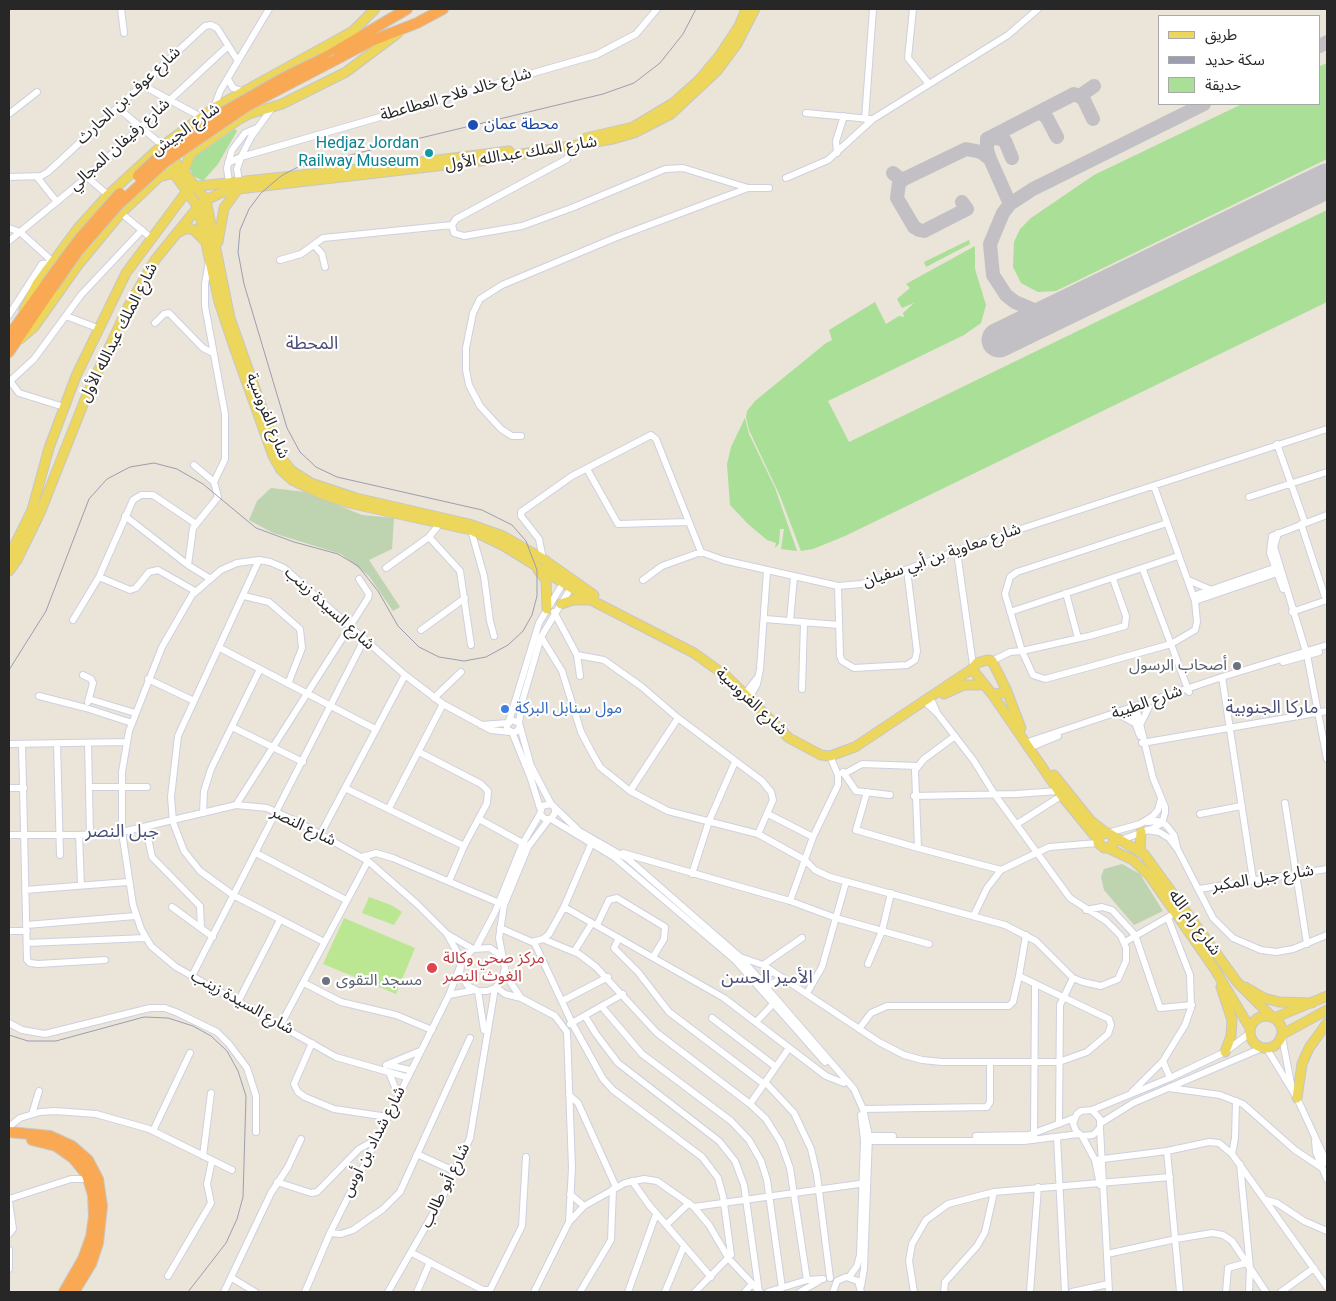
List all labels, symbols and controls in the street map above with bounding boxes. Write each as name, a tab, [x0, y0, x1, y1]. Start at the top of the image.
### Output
legend	[1158, 15, 1321, 105]
text: طريق	[1205, 26, 1237, 44]
street label: شارع عوف بن الحارث	[73, 43, 185, 149]
text: سكة حديد	[1205, 51, 1265, 69]
street label: شارع خالد فلاح العطاعطة	[378, 64, 534, 126]
text: حديقة	[1205, 76, 1241, 94]
street label: شارع رفيفان المجالي	[66, 95, 174, 195]
street label: شارع الجيش	[148, 99, 224, 161]
place label: محطة عمان	[484, 115, 559, 135]
marker: محطة عمان	[466, 118, 480, 132]
street label: شارع الملك عبدالله الأول	[444, 132, 598, 176]
place label: Hedjaz Jordan Railway Museum	[298, 134, 419, 172]
marker: Hedjaz Jordan Railway Museum	[423, 147, 435, 159]
street label: شارع الملك عبدالله الأول	[76, 260, 162, 406]
district label: المحطة	[286, 333, 338, 355]
street label: شارع الفروسية	[241, 370, 293, 462]
street label: شارع معاوية بن أبي سفيان	[860, 520, 1024, 592]
street label: شارع السيدة زينب	[280, 563, 378, 655]
place label: أصحاب الرسول	[1129, 656, 1227, 676]
marker: أصحاب الرسول	[1231, 660, 1243, 672]
street label: شارع الفروسية	[711, 664, 791, 740]
street label: شارع الطيبة	[1109, 682, 1185, 724]
district label: ماركا الجنوبية	[1225, 697, 1319, 719]
place label: مول سنابل البركة	[515, 699, 622, 719]
marker: مول سنابل البركة	[499, 703, 511, 715]
street label: شارع النصر	[267, 803, 339, 851]
district label: جبل النصر	[85, 821, 159, 843]
street label: شارع جبل المكبر	[1211, 861, 1315, 897]
street label: شارع رام الله	[1164, 886, 1224, 960]
place label: مركز صحي وكالة الغوث النصر	[443, 949, 545, 987]
marker: مركز صحي وكالة الغوث النصر	[425, 961, 439, 975]
street label: شارع السيدة زينب	[187, 967, 297, 1039]
district label: الأمير الحسن	[721, 967, 813, 989]
place label: مسجد التقوى	[336, 971, 422, 991]
marker: مسجد التقوى	[320, 975, 332, 987]
street label: شارع شداد بن أوس	[338, 1083, 410, 1201]
street label: شارع أبو طالب	[417, 1141, 475, 1231]

